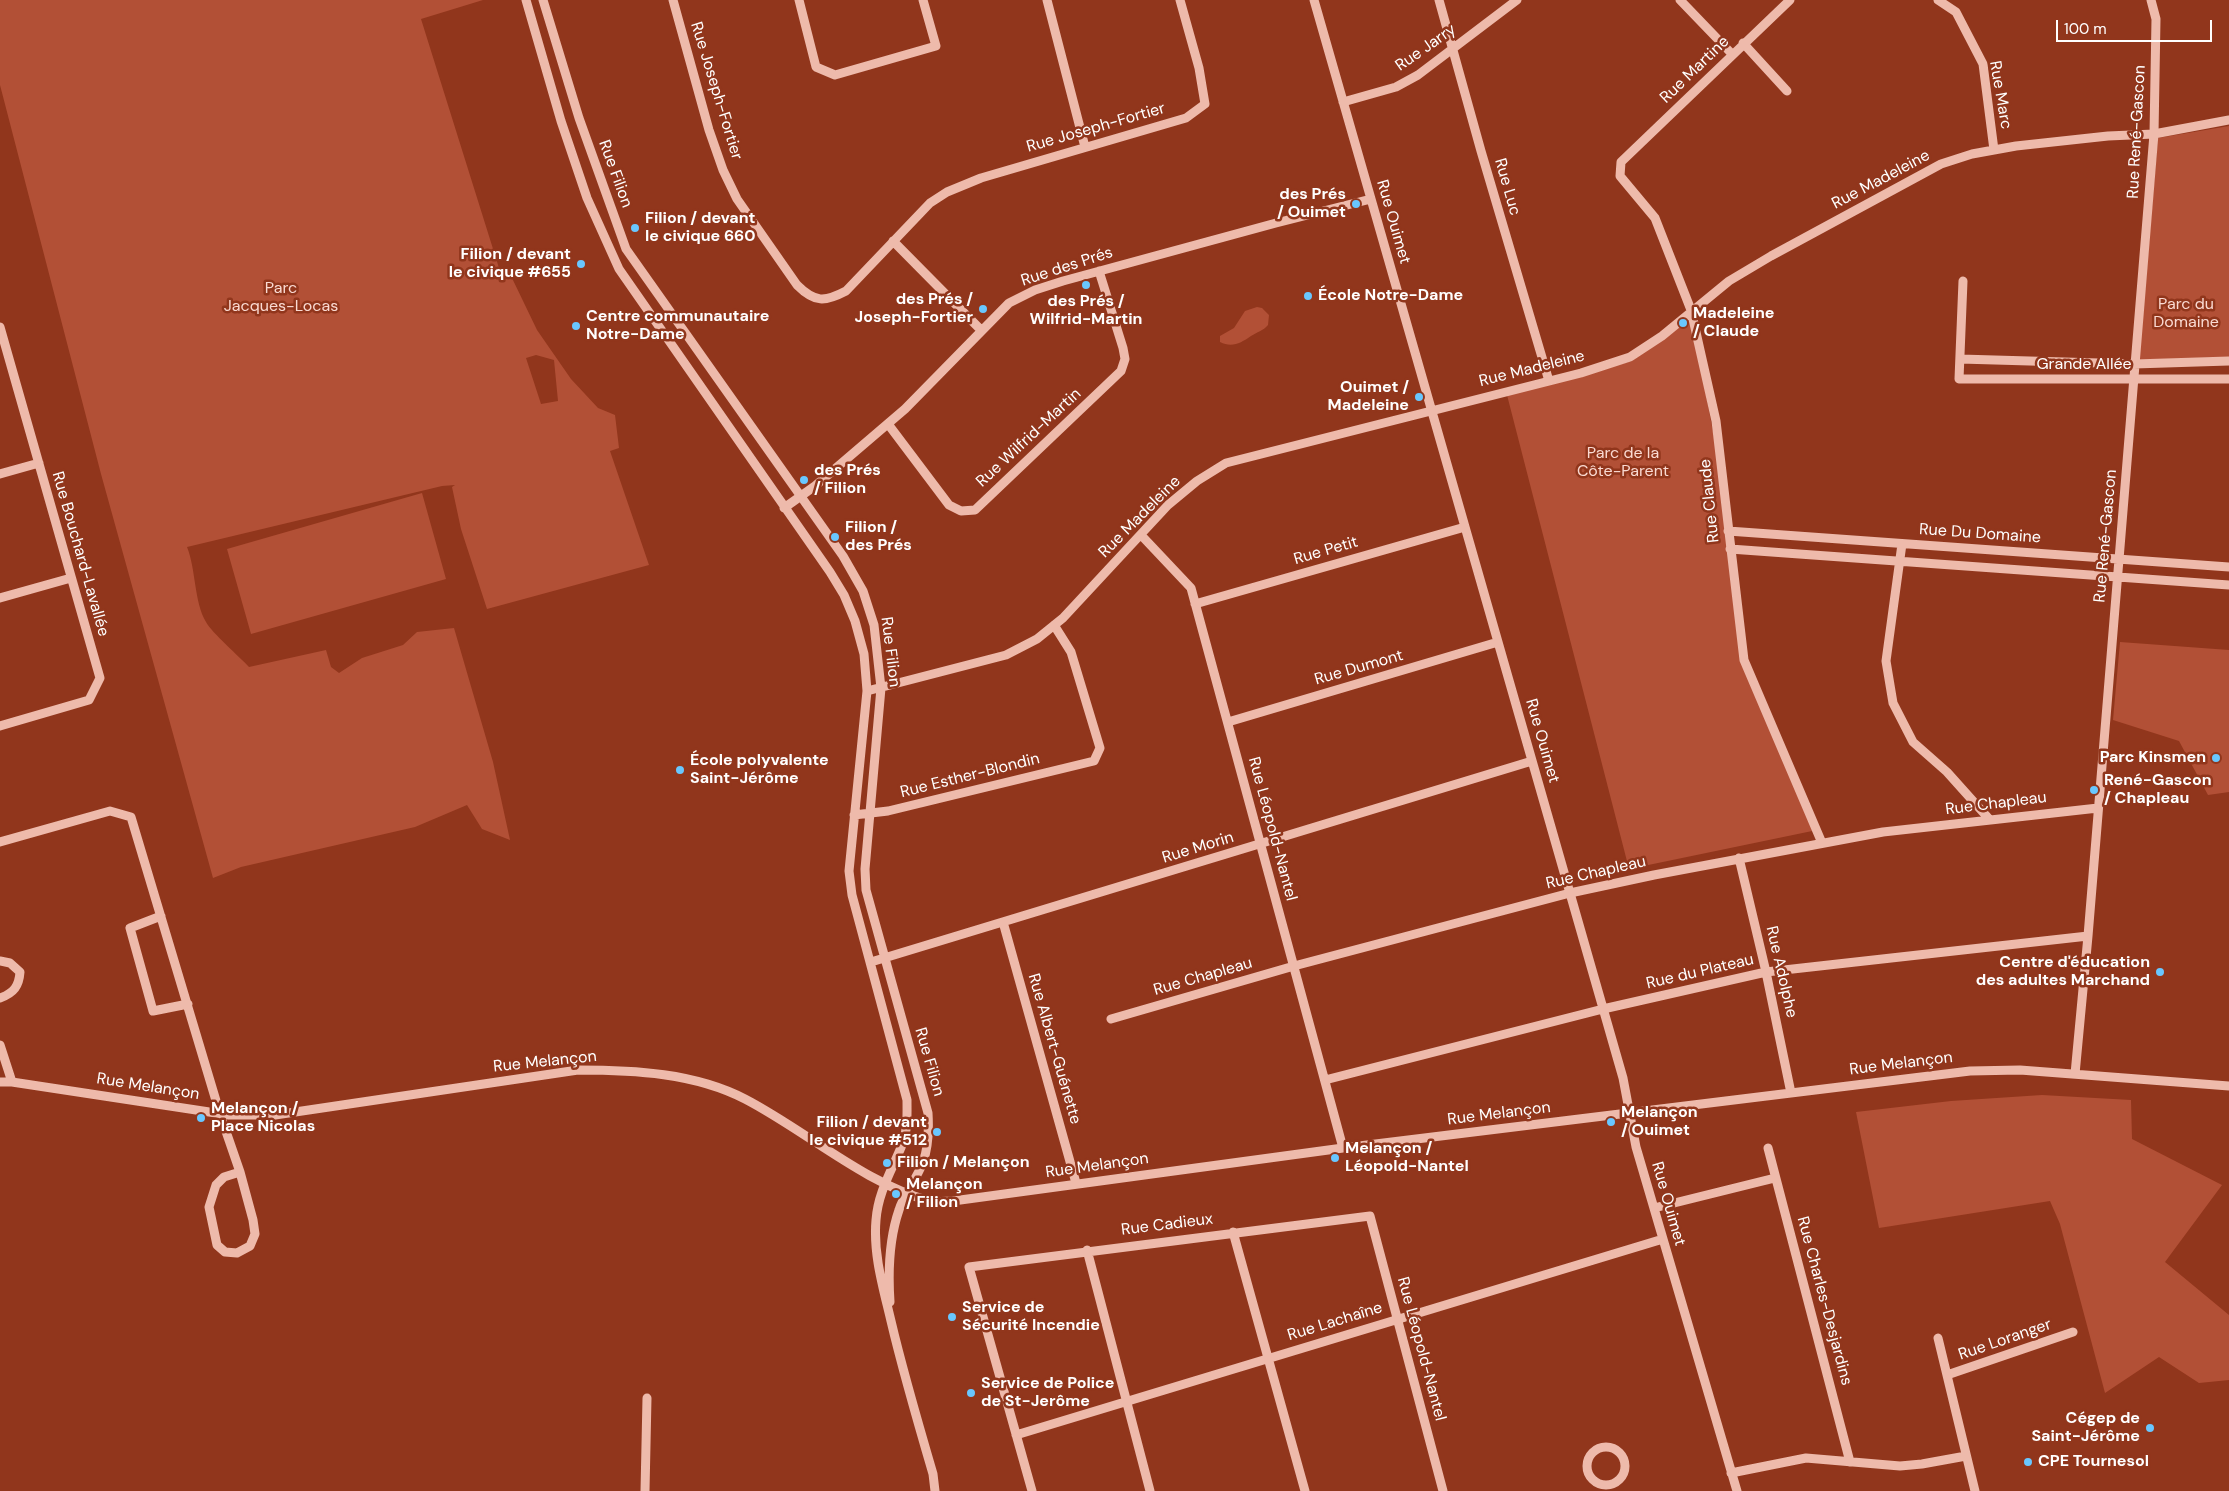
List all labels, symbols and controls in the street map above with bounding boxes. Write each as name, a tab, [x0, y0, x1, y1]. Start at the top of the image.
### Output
scale bar	[2059, 10, 2215, 42]
text: 100 m	[2064, 19, 2107, 39]
street label: Rue Joseph-Fortier	[686, 20, 746, 162]
street label: Rue Jarry	[1392, 20, 1460, 76]
street label: Rue Martine	[1657, 32, 1733, 108]
street label: Rue Marc	[1985, 59, 2015, 131]
street label: Rue René-Gascon	[2124, 65, 2150, 199]
street label: Rue Joseph-Fortier	[1024, 99, 1168, 157]
street label: Rue Filion	[594, 138, 636, 210]
street label: Rue Madeleine	[1829, 146, 1933, 214]
street label: Rue Luc	[1490, 156, 1524, 218]
street label: Rue Ouimet	[1372, 178, 1414, 266]
place label: des Prés / Ouimet	[1277, 185, 1346, 223]
marker: des Prés / Ouimet	[1350, 198, 1362, 210]
place label: Filion / devant le civique 660	[645, 209, 755, 247]
marker: Filion / devant le civique 660	[629, 222, 641, 234]
street label: Rue des Prés	[1019, 243, 1115, 291]
place label: Filion / devant le civique #655	[449, 245, 571, 283]
marker: Filion / devant le civique #655	[575, 258, 587, 270]
park label: Parc Jacques-Locas	[224, 279, 338, 317]
marker: des Prés / Wilfrid-Martin	[1080, 279, 1092, 291]
place label: École Notre-Dame	[1318, 286, 1463, 306]
place label: des Prés / Joseph-Fortier	[855, 290, 973, 328]
marker: École Notre-Dame	[1302, 290, 1314, 302]
place label: des Prés / Wilfrid-Martin	[1030, 292, 1142, 330]
park label: Parc du Domaine	[2153, 295, 2219, 333]
marker: des Prés / Joseph-Fortier	[977, 303, 989, 315]
place label: Madeleine / Claude	[1693, 304, 1774, 342]
place label: Centre communautaire Notre-Dame	[586, 307, 769, 345]
marker: Madeleine / Claude	[1677, 317, 1689, 329]
marker: Centre communautaire Notre-Dame	[570, 320, 582, 332]
street label: Rue Madeleine	[1477, 347, 1587, 391]
street label: Grande Allée	[2036, 355, 2132, 375]
place label: Ouimet / Madeleine	[1328, 378, 1409, 416]
street label: Rue Wilfrid-Martin	[973, 385, 1085, 491]
marker: Ouimet / Madeleine	[1413, 391, 1425, 403]
park label: Parc de la Côte-Parent	[1577, 444, 1669, 482]
street label: Rue Claude	[1696, 458, 1724, 544]
place label: des Prés / Filion	[814, 461, 881, 499]
street label: Rue Bouchard-Lavallée	[47, 469, 113, 639]
street label: Rue René-Gascon	[2091, 469, 2121, 603]
street label: Rue Madeleine	[1095, 472, 1185, 562]
marker: des Prés / Filion	[798, 474, 810, 486]
place label: Filion / des Prés	[845, 518, 912, 556]
street label: Rue Du Domaine	[1918, 520, 2042, 548]
marker: Filion / des Prés	[829, 531, 841, 543]
street label: Rue Petit	[1292, 533, 1360, 569]
street label: Rue Filion	[876, 616, 904, 688]
street label: Rue Dumont	[1312, 646, 1406, 690]
street label: Rue Ouimet	[1521, 697, 1563, 785]
place label: Parc Kinsmen	[2100, 748, 2206, 768]
street label: Rue Esther-Blondin	[898, 749, 1042, 803]
place label: École polyvalente Saint-Jérôme	[690, 751, 829, 789]
marker: Parc Kinsmen	[2210, 752, 2222, 764]
street label: Rue Léopold-Nantel	[1244, 755, 1300, 903]
marker: École polyvalente Saint-Jérôme	[674, 764, 686, 776]
place label: René-Gascon / Chapleau	[2104, 771, 2212, 809]
marker: René-Gascon / Chapleau	[2088, 784, 2100, 796]
street label: Rue Chapleau	[1944, 788, 2048, 820]
street label: Rue Morin	[1160, 828, 1236, 868]
street label: Rue Chapleau	[1544, 852, 1648, 894]
street label: Rue Adolphe	[1761, 924, 1801, 1020]
street label: Rue du Plateau	[1644, 950, 1756, 994]
place label: Centre d'éducation des adultes Marchand	[1976, 953, 2150, 991]
street label: Rue Chapleau	[1151, 954, 1255, 1000]
marker: Centre d'éducation des adultes Marchand	[2154, 966, 2166, 978]
street label: Rue Albert-Guénette	[1023, 971, 1085, 1127]
street label: Rue Filion	[910, 1025, 948, 1099]
street label: Rue Melançon	[492, 1047, 598, 1077]
street label: Rue Melançon	[1848, 1048, 1954, 1080]
street label: Rue Melançon	[95, 1069, 201, 1105]
street label: Rue Melançon	[1446, 1098, 1552, 1130]
place label: Melançon / Place Nicolas	[211, 1099, 315, 1137]
place label: Melançon / Ouimet	[1621, 1103, 1698, 1141]
marker: Melançon / Place Nicolas	[195, 1112, 207, 1124]
place label: Filion / devant le civique #512	[809, 1113, 927, 1151]
marker: Melançon / Ouimet	[1605, 1116, 1617, 1128]
marker: Filion / devant le civique #512	[931, 1126, 943, 1138]
place label: Melançon / Léopold-Nantel	[1345, 1139, 1469, 1177]
street label: Rue Melançon	[1044, 1149, 1150, 1183]
marker: Melançon / Léopold-Nantel	[1329, 1152, 1341, 1164]
place label: Filion / Melançon	[897, 1153, 1030, 1173]
marker: Filion / Melançon	[881, 1157, 893, 1169]
street label: Rue Ouimet	[1647, 1160, 1689, 1248]
place label: Melançon / Filion	[906, 1175, 983, 1213]
marker: Melançon / Filion	[890, 1188, 902, 1200]
street label: Rue Cadieux	[1120, 1210, 1214, 1240]
street label: Rue Charles-Desjardins	[1792, 1214, 1856, 1388]
street label: Rue Léopold-Nantel	[1393, 1275, 1449, 1423]
place label: Service de Sécurité Incendie	[962, 1298, 1100, 1336]
street label: Rue Lachaîne	[1285, 1298, 1385, 1346]
marker: Service de Sécurité Incendie	[946, 1311, 958, 1323]
street label: Rue Loranger	[1956, 1315, 2054, 1365]
place label: Service de Police de St-Jerôme	[981, 1374, 1114, 1412]
marker: Service de Police de St-Jerôme	[965, 1387, 977, 1399]
place label: Cégep de Saint-Jérôme	[2031, 1409, 2140, 1447]
marker: Cégep de Saint-Jérôme	[2144, 1422, 2156, 1434]
place label: CPE Tournesol	[2038, 1452, 2149, 1472]
marker: CPE Tournesol	[2022, 1456, 2034, 1468]

